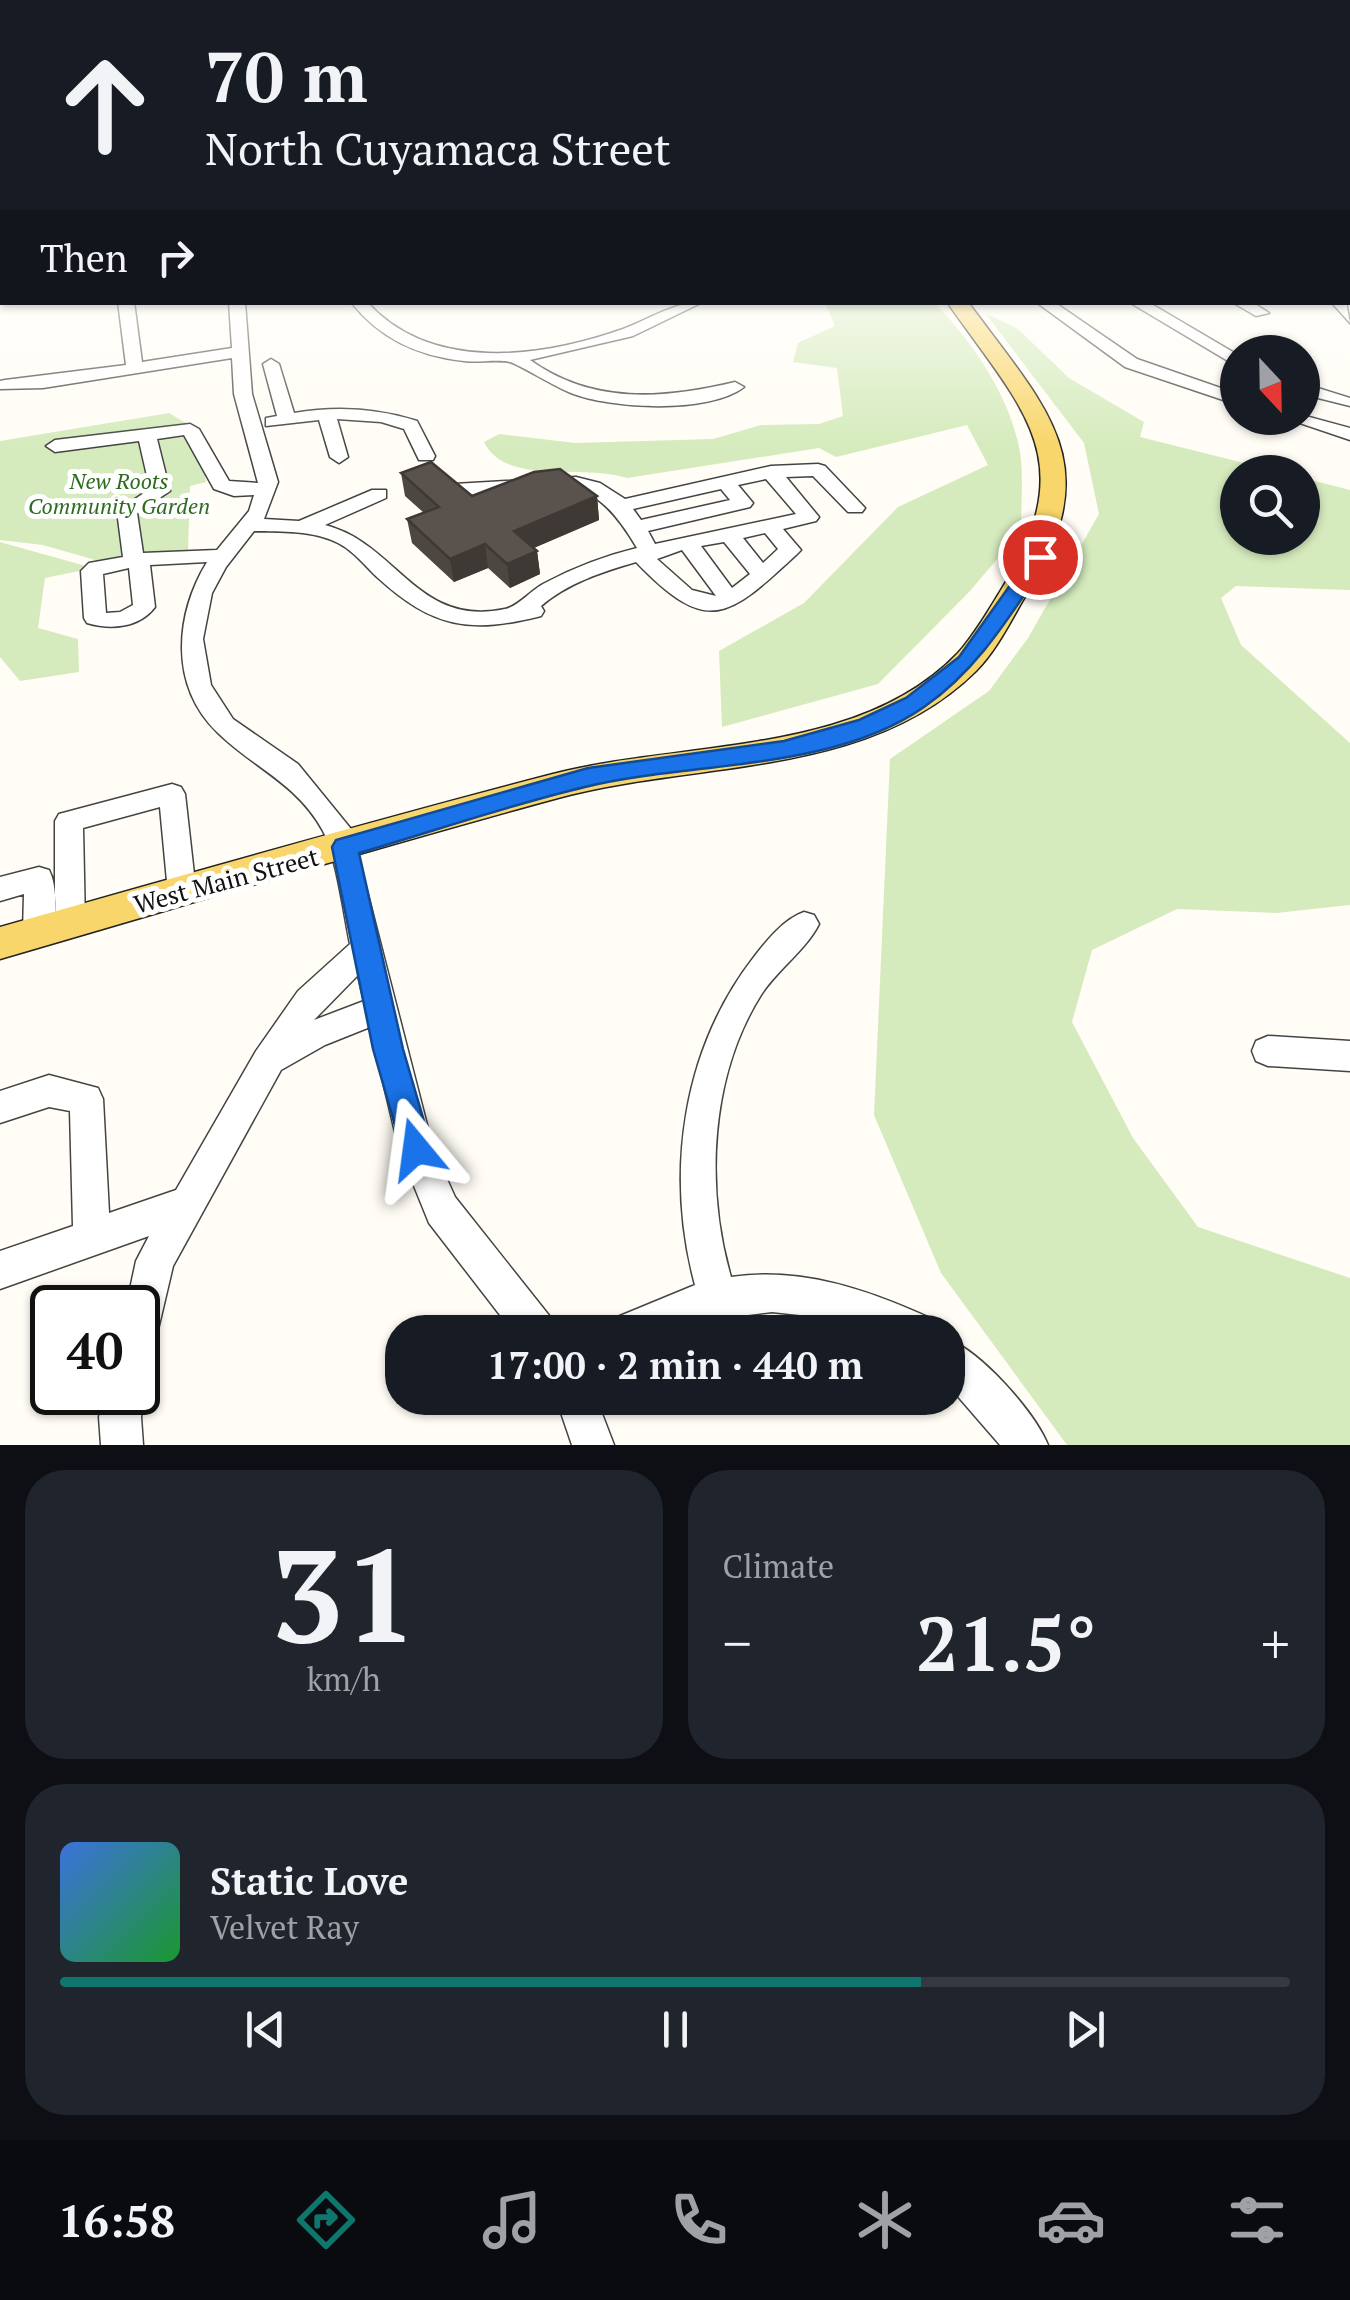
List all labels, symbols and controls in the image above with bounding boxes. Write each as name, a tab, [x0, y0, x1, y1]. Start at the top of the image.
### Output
text: 70 m	[205, 29, 368, 122]
icon: ahead	[40, 40, 170, 170]
text: North Cuyamaca Street	[205, 118, 671, 178]
icon: right	[148, 230, 203, 285]
text: Then	[40, 233, 128, 283]
north arrow	[1220, 335, 1320, 435]
map controls	[1220, 335, 1320, 555]
button: search	[1220, 455, 1320, 555]
park label: New Roots Community Garden	[28, 466, 210, 520]
pin	[998, 515, 1083, 600]
icon: arrive	[1013, 530, 1068, 585]
street label: West Main Street	[130, 839, 322, 921]
position arrow	[364, 1097, 468, 1201]
speed limit sign: 40	[30, 1285, 160, 1415]
text: 17:00 · 2 min · 440 m	[487, 1340, 863, 1390]
text: 31	[270, 1507, 417, 1679]
text: Climate	[723, 1545, 834, 1587]
text: 21.5°	[916, 1593, 1096, 1692]
text: −	[723, 1606, 752, 1679]
text: +	[1261, 1606, 1290, 1679]
text: km/h	[307, 1658, 381, 1700]
text: Static Love	[210, 1856, 408, 1906]
text: Velvet Ray	[210, 1906, 359, 1948]
icon: previous	[238, 2002, 293, 2057]
icon: pause	[648, 2002, 703, 2057]
icon: next	[1058, 2002, 1113, 2057]
icon: directions	[291, 2185, 361, 2255]
icon: music	[477, 2185, 547, 2255]
icon: phone	[664, 2185, 734, 2255]
icon: climate	[850, 2185, 920, 2255]
icon: car	[1036, 2185, 1106, 2255]
icon: filters	[1222, 2185, 1292, 2255]
text: 16:58	[58, 2190, 175, 2250]

